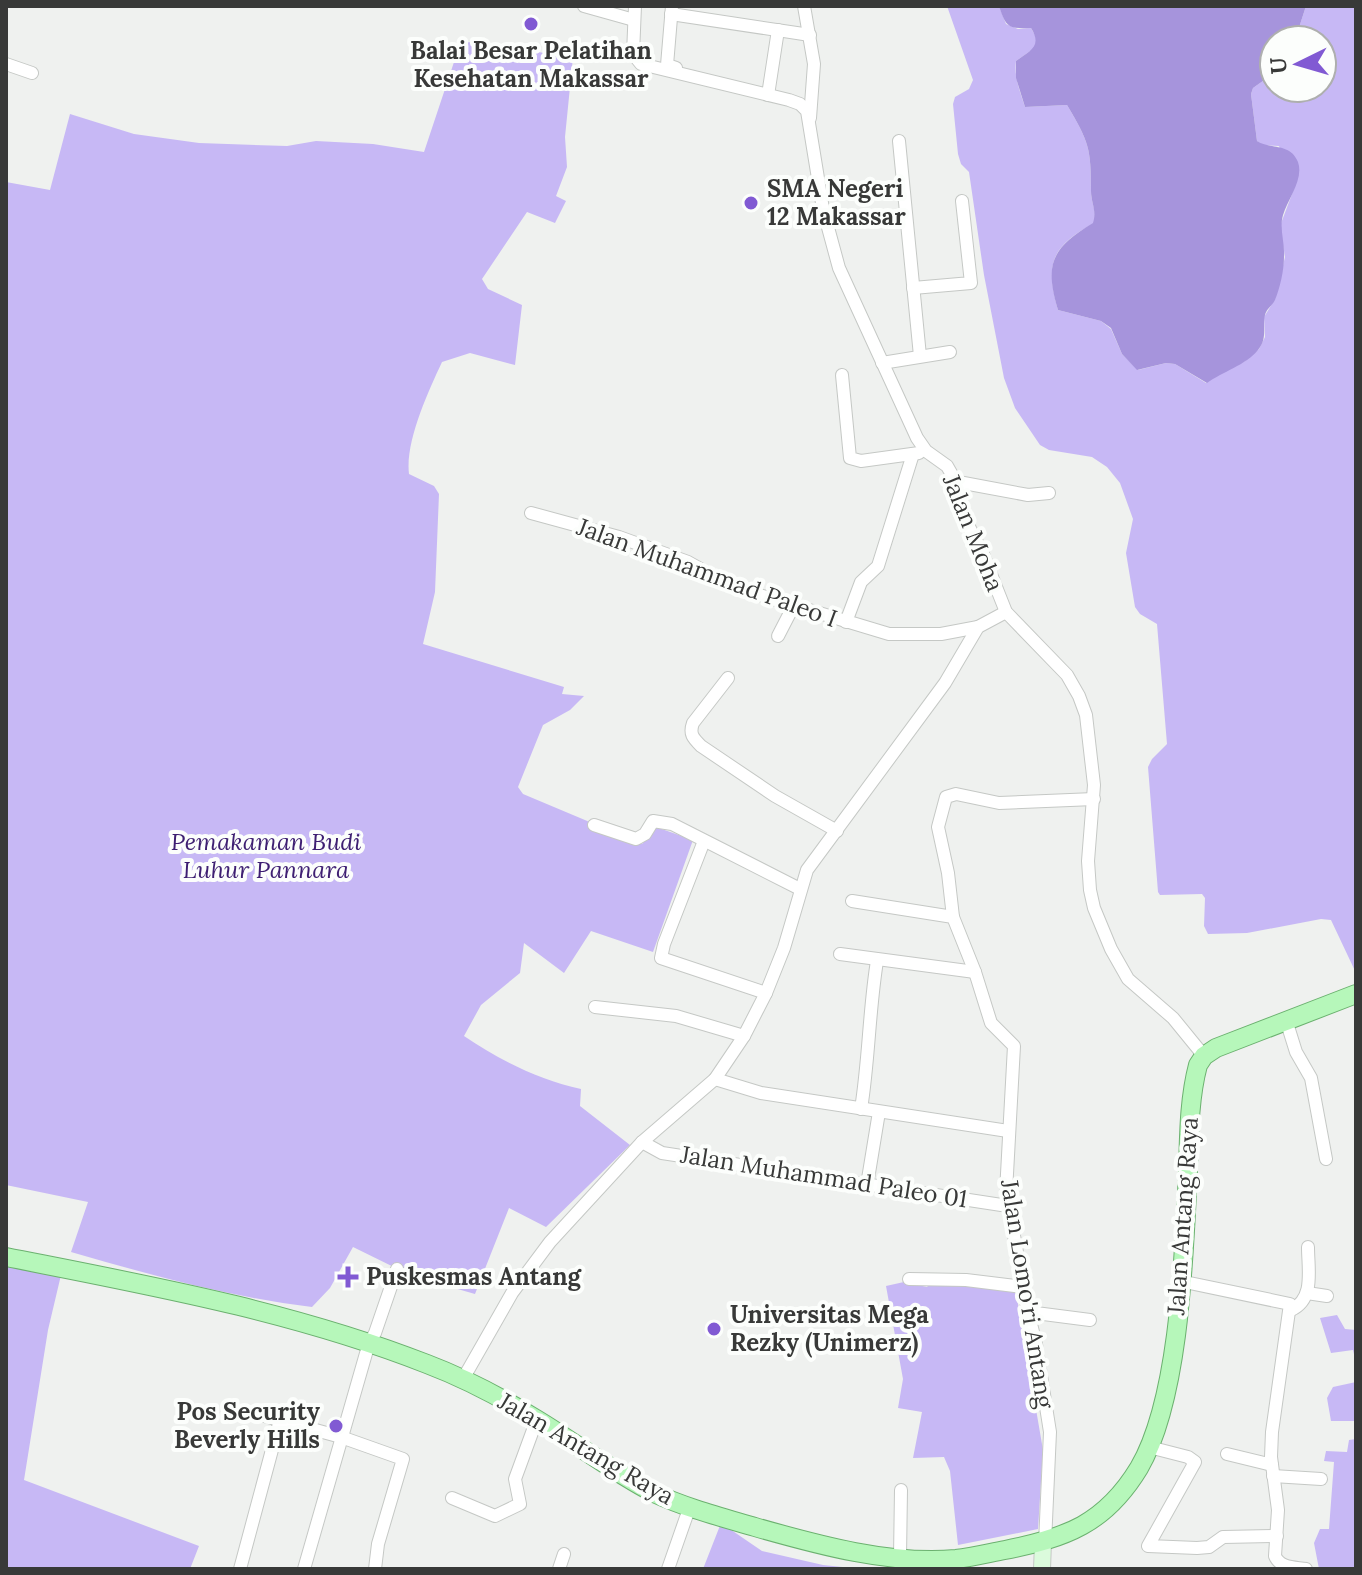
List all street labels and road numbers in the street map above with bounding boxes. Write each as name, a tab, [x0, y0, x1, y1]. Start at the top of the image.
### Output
street label: Jalan Moha	[936, 469, 1011, 596]
street label: Jalan Muhammad Paleo I	[572, 511, 841, 634]
street label: Jalan Antang Raya	[1160, 1116, 1205, 1317]
street label: Jalan Muhammad Paleo 01	[677, 1138, 970, 1214]
street label: Jalan Lomo'ri Antang	[994, 1176, 1061, 1411]
street label: Jalan Antang Raya	[492, 1385, 680, 1512]

